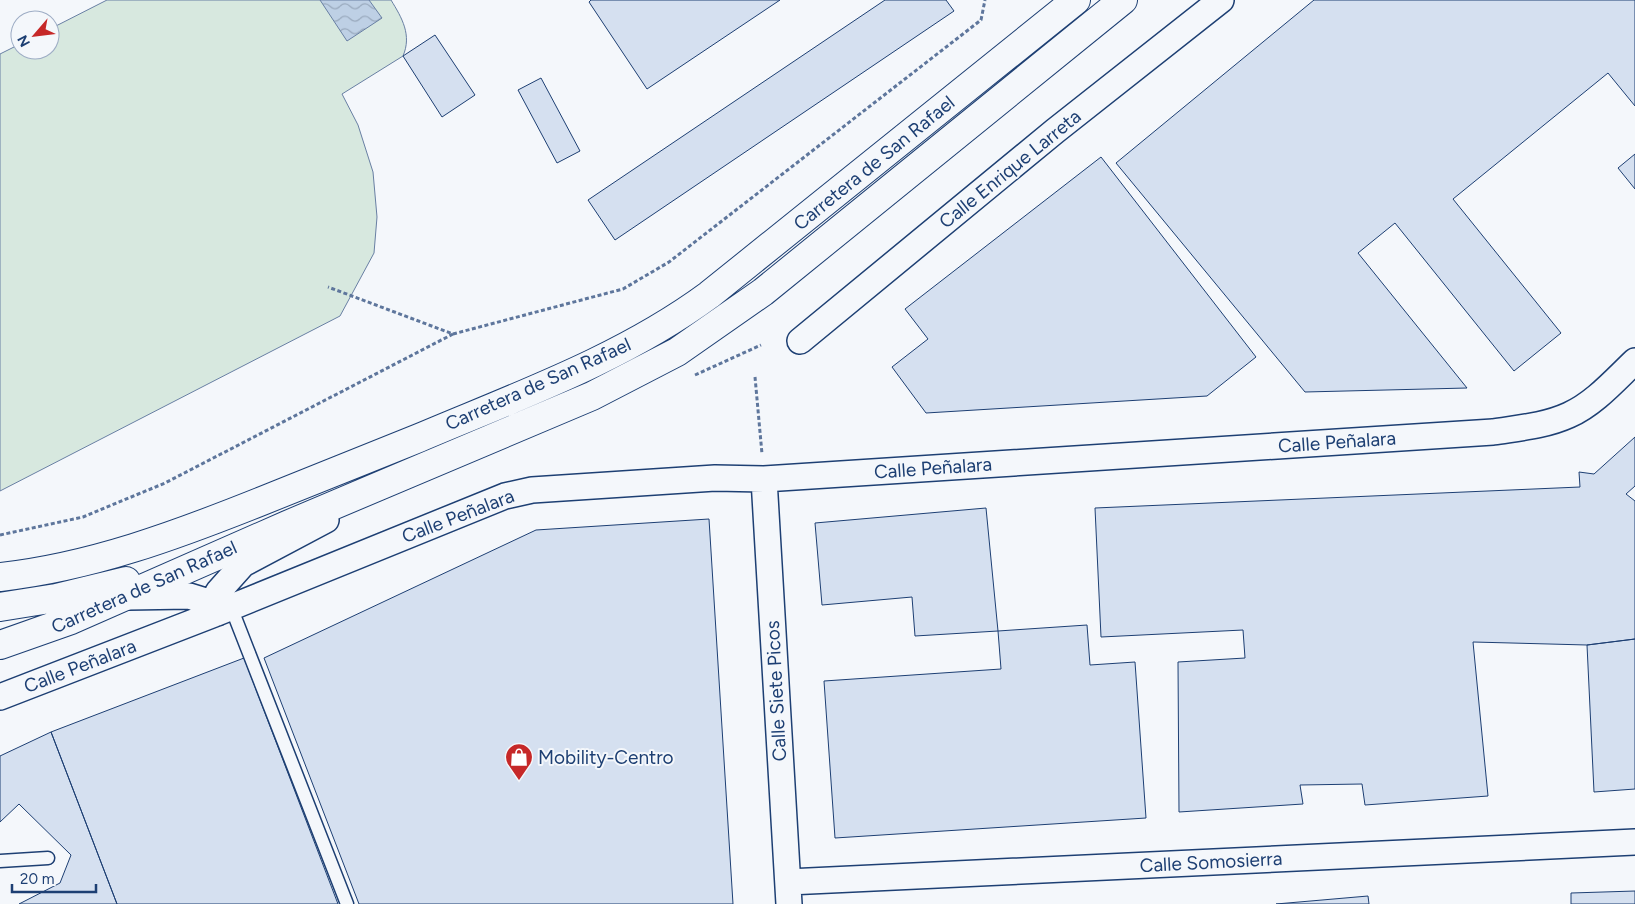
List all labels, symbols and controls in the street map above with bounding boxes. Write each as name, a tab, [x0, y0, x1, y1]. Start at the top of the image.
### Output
north arrow	[10, 10, 60, 60]
text: N	[14, 32, 34, 50]
street label: Carretera de San Rafael	[789, 91, 959, 235]
street label: Calle Enrique Larreta	[934, 105, 1086, 233]
street label: Carretera de San Rafael	[442, 333, 634, 435]
street label: Calle Peñalara	[1277, 426, 1397, 458]
street label: Calle Peñalara	[873, 452, 993, 484]
street label: Calle Peñalara	[399, 484, 517, 548]
street label: Carretera de San Rafael	[48, 536, 240, 638]
street label: Calle Siete Picos	[761, 620, 791, 762]
street label: Calle Peñalara	[21, 634, 139, 698]
shop icon: Mobility-Centro	[504, 742, 534, 781]
place label: Mobility-Centro	[538, 746, 674, 769]
street label: Calle Somosierra	[1139, 847, 1283, 877]
scale bar	[12, 862, 96, 894]
text: 20 m	[20, 870, 54, 888]

